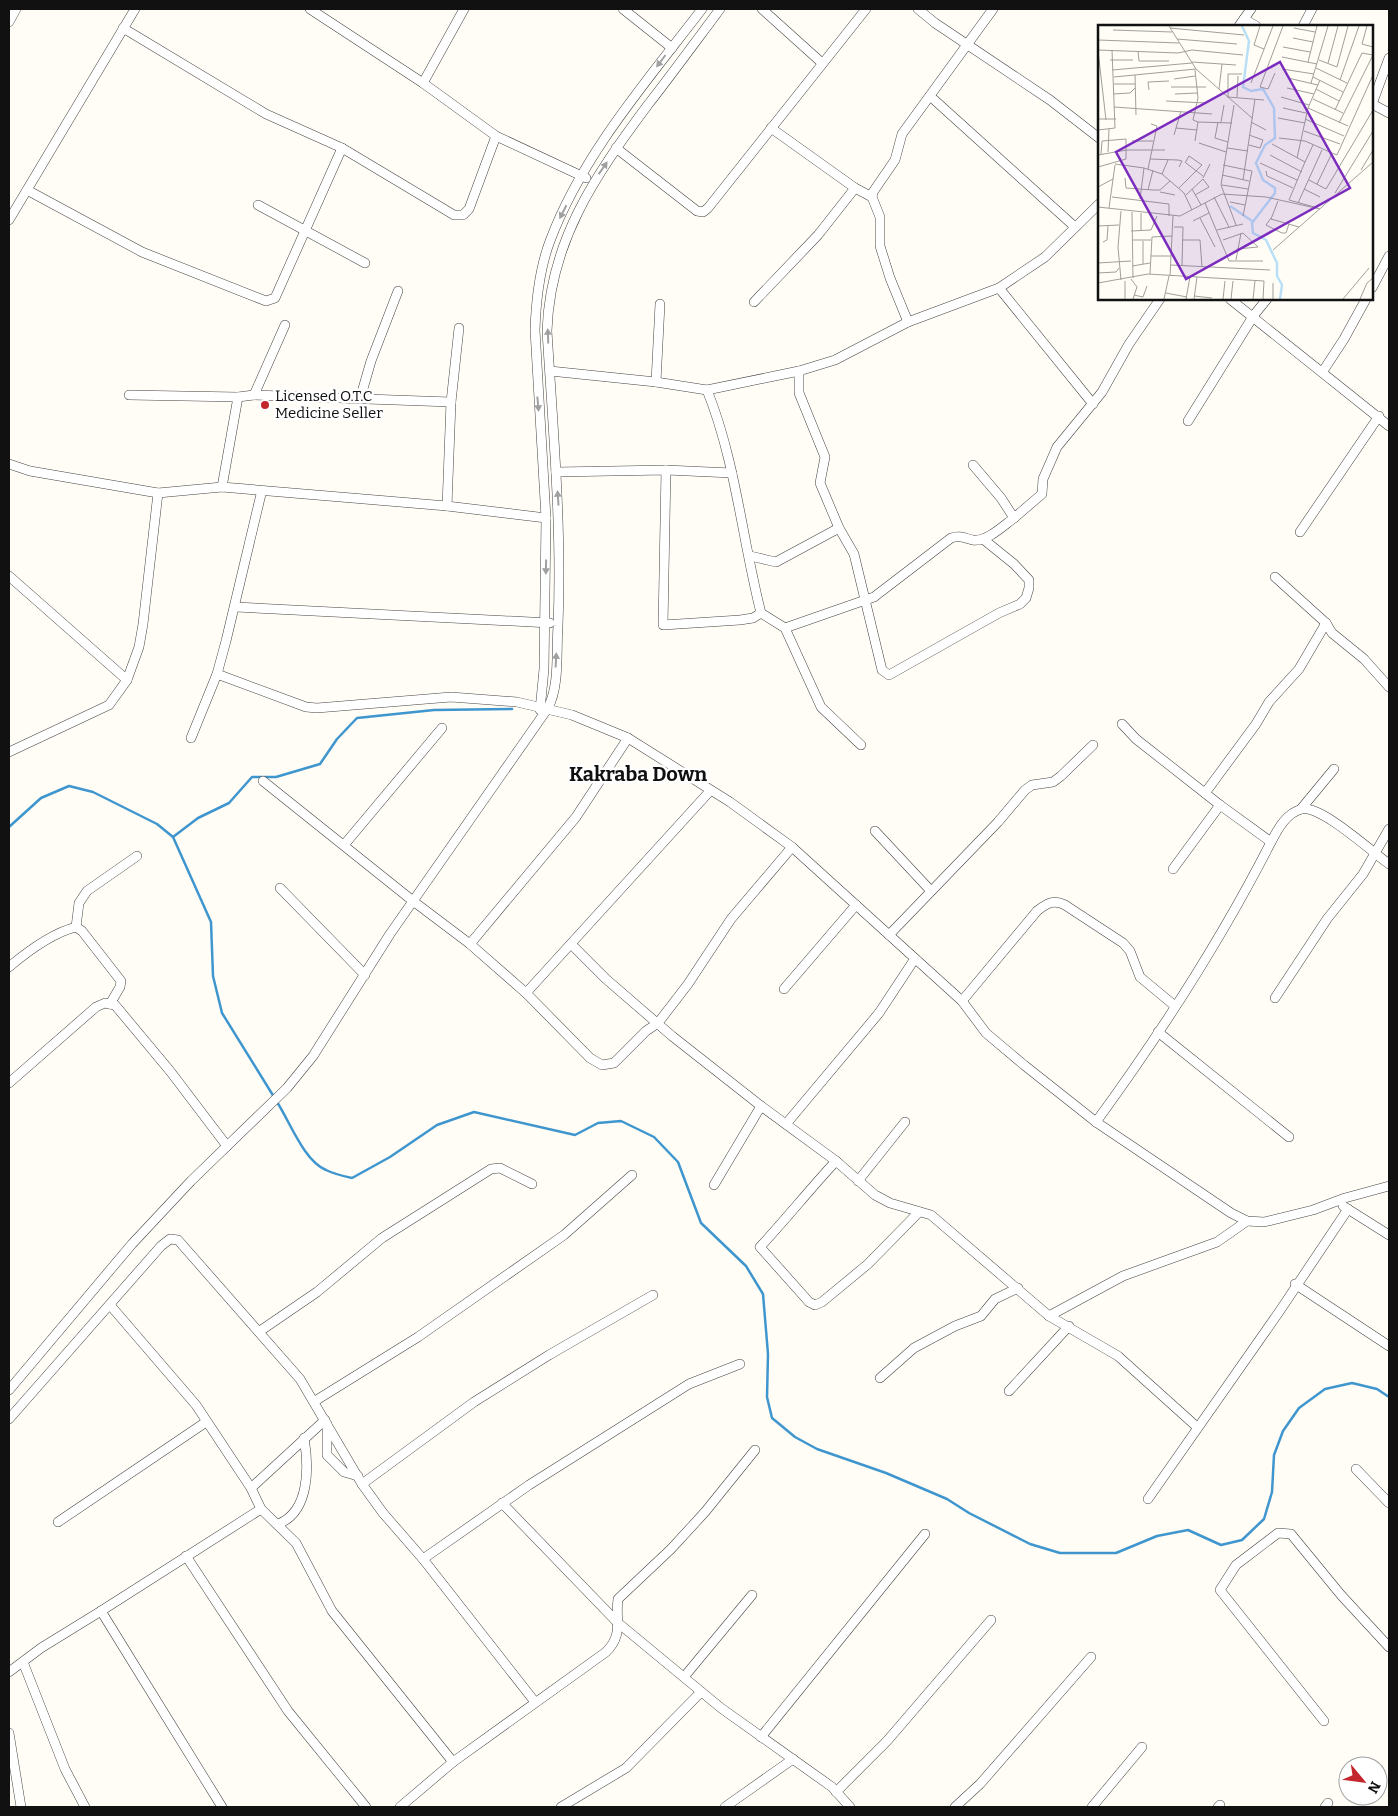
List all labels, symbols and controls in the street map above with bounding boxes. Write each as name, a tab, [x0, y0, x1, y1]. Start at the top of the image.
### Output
inset map	[1098, 25, 1373, 300]
one-way arrow	[657, 55, 667, 68]
one-way arrow	[598, 161, 608, 174]
one-way arrow	[559, 205, 567, 219]
one-way arrow	[543, 328, 551, 344]
place label: Licensed O.T.C Medicine Seller	[275, 387, 383, 422]
one-way arrow	[534, 397, 542, 413]
marker: Licensed O.T.C Medicine Seller	[259, 399, 271, 411]
one-way arrow	[553, 490, 561, 506]
one-way arrow	[542, 559, 550, 575]
one-way arrow	[553, 652, 561, 668]
district label: Kakraba Down	[569, 762, 707, 786]
north arrow	[1338, 1756, 1388, 1806]
text: N	[1364, 1778, 1384, 1796]

